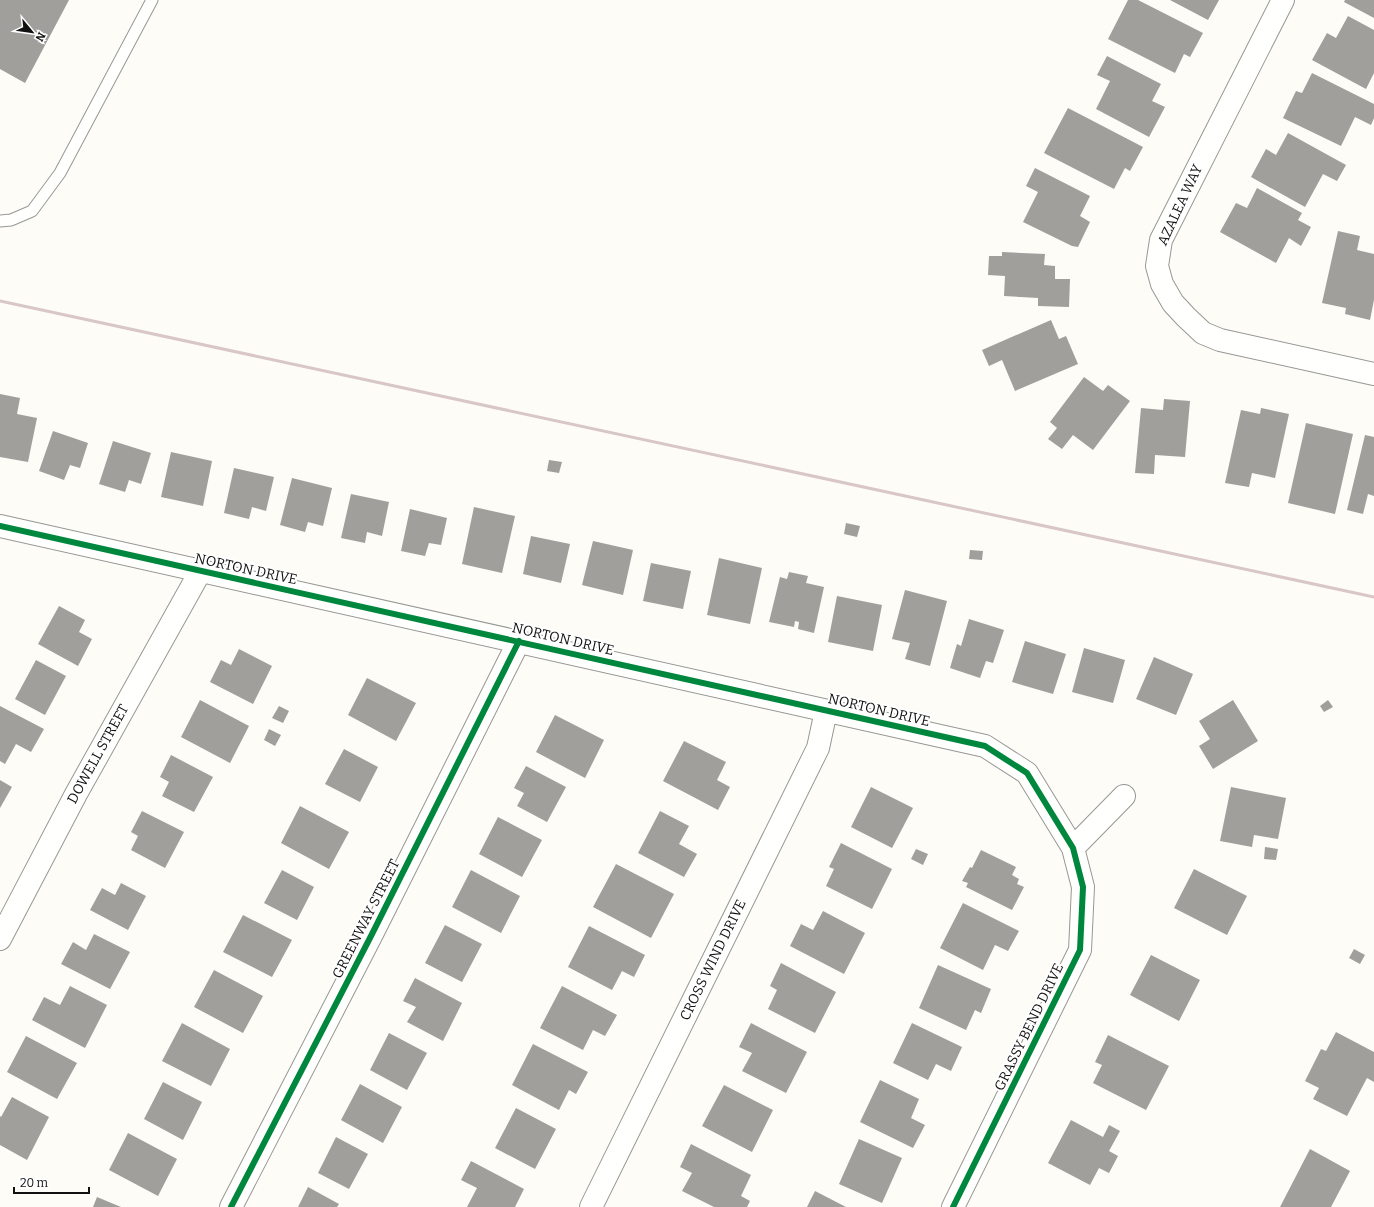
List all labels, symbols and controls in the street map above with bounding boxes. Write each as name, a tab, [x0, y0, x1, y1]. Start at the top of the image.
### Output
north arrow	[12, 12, 52, 52]
text: N	[32, 30, 48, 44]
street label: AZALEA WAY	[1154, 162, 1206, 248]
street label: NORTON DRIVE	[193, 550, 299, 588]
street label: NORTON DRIVE	[510, 619, 616, 659]
street label: NORTON DRIVE	[826, 690, 932, 730]
street label: DOWELL STREET	[64, 701, 132, 807]
street label: GREENWAY STREET	[329, 857, 403, 981]
street label: CROSS WIND DRIVE	[676, 897, 750, 1023]
street label: GRASSY BEND DRIVE	[991, 960, 1067, 1094]
scale bar	[14, 1169, 89, 1195]
text: 20 m	[20, 1176, 49, 1190]

